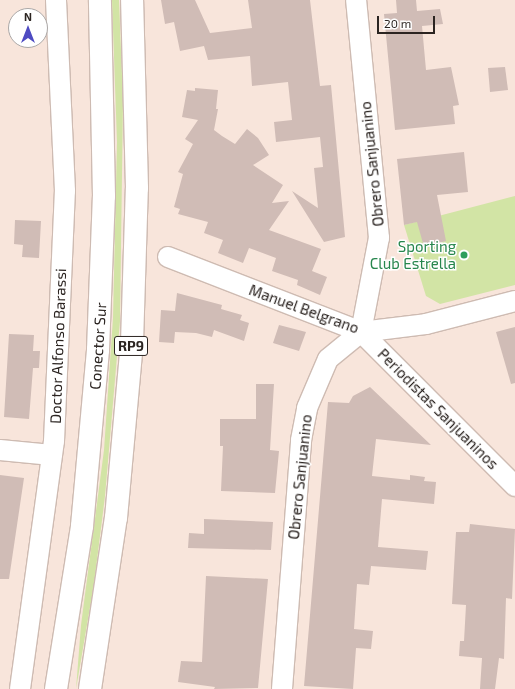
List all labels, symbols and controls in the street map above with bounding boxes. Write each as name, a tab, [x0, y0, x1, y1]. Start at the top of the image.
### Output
north arrow	[8, 8, 48, 48]
scale bar	[379, 8, 437, 34]
text: N	[24, 10, 32, 23]
text: 20 m	[384, 16, 411, 30]
street label: Obrero Sanjuanino	[356, 101, 388, 227]
place label: Sporting Club Estrella	[370, 237, 456, 272]
marker: Sporting Club Estrella	[459, 250, 469, 260]
street label: Doctor Alfonso Barassi	[46, 268, 70, 424]
street label: Manuel Belgrano	[246, 281, 362, 337]
street label: Conector Sur	[86, 302, 110, 390]
road number: RP9	[114, 334, 148, 358]
street label: Periodistas Sanjuaninos	[374, 345, 502, 473]
street label: Obrero Sanjuanino	[284, 414, 316, 540]

